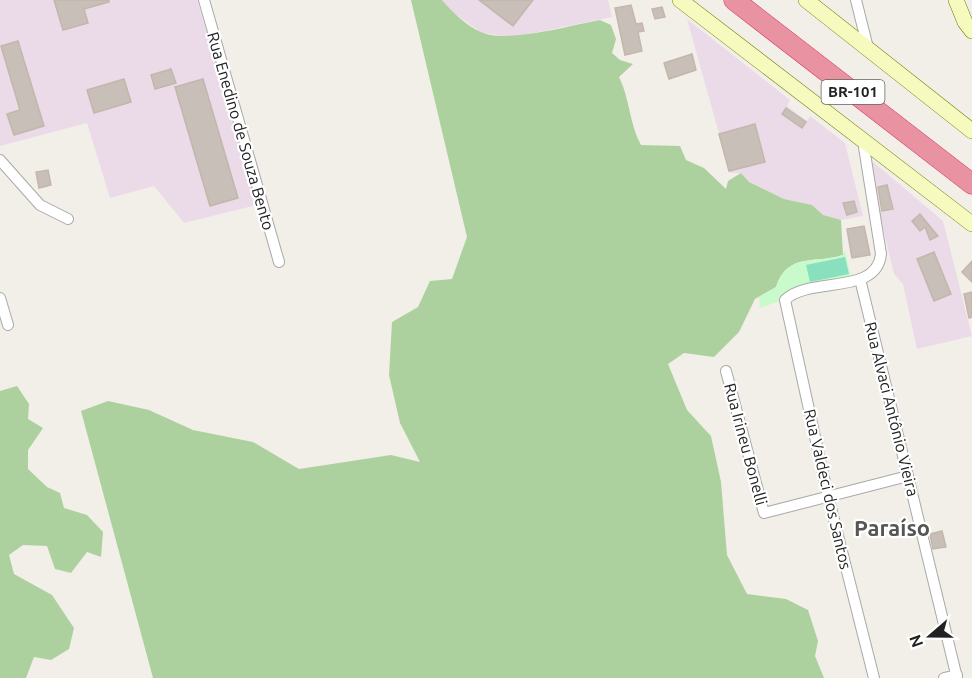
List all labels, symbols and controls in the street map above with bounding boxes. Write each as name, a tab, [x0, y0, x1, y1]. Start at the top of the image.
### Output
street label: Rua Enedino de Souza Bento	[204, 30, 278, 232]
road number: BR-101	[822, 80, 884, 104]
street label: Rua Alvaci Antônio Vieira	[862, 320, 922, 498]
street label: Rua Irineu Bonelli	[721, 381, 771, 507]
street label: Rua Valdeci dos Santos	[801, 407, 855, 571]
district label: Paraíso	[854, 515, 930, 540]
north arrow	[900, 606, 960, 666]
text: N	[905, 632, 926, 650]

